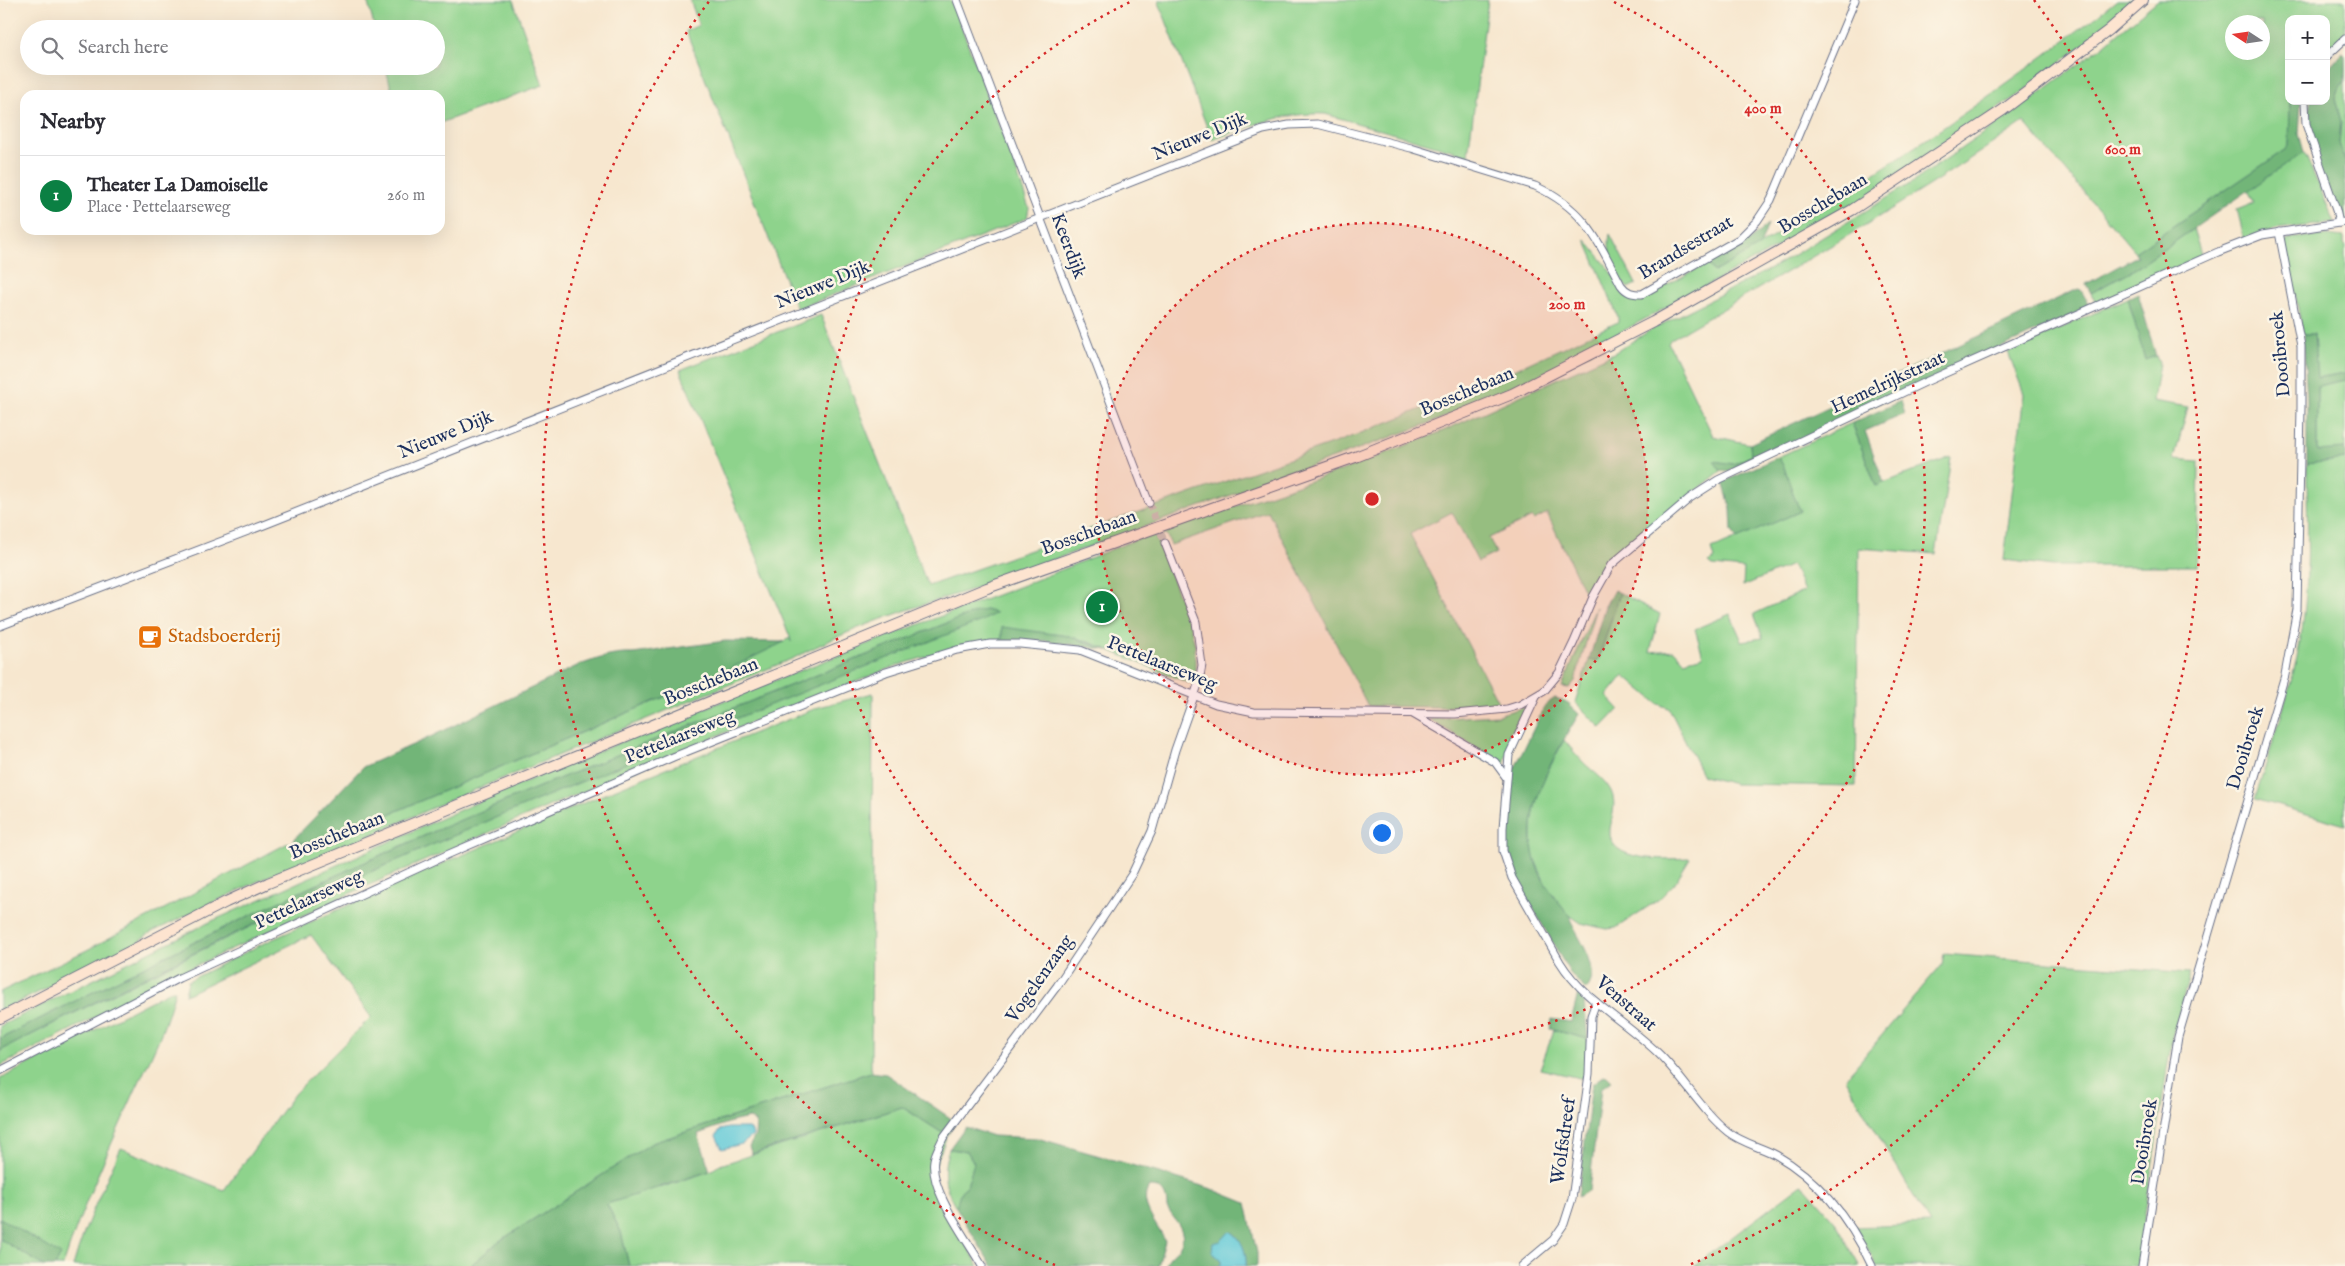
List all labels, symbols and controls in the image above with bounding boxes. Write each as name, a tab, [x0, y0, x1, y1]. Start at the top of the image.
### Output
north arrow	[2225, 15, 2270, 60]
map controls	[2285, 15, 2330, 105]
button: +	[2285, 15, 2330, 60]
search box	[20, 20, 445, 75]
icon: search	[38, 34, 66, 62]
text: Search here	[78, 36, 169, 60]
button: −	[2285, 60, 2330, 105]
text: 400 m	[1745, 99, 1782, 118]
street label: Nieuwe Dijk	[1149, 107, 1252, 167]
text: Nearby	[40, 109, 105, 136]
text: 600 m	[2105, 140, 2141, 159]
street label: Bosschebaan	[1774, 168, 1872, 240]
text: Theater La Damoiselle	[87, 174, 268, 198]
text: 1	[53, 186, 59, 206]
text: 260 m	[387, 186, 425, 206]
text: Place · Pettelaarseweg	[87, 198, 231, 218]
street label: Keerdijk	[1045, 210, 1092, 283]
street label: Brandsestraat	[1634, 210, 1738, 286]
street label: Nieuwe Dijk	[772, 255, 875, 315]
text: 200 m	[1549, 295, 1586, 314]
street label: Dooibroek	[2265, 309, 2297, 398]
street label: Hemelrijkstraat	[1827, 346, 1949, 420]
street label: Bosschebaan	[1416, 361, 1518, 423]
street label: Nieuwe Dijk	[395, 405, 498, 465]
centre of rings	[1363, 490, 1381, 508]
street label: Bosschebaan	[1038, 505, 1140, 561]
pin: 1	[1086, 588, 1118, 626]
cafe icon: Stadsboerderij	[137, 624, 163, 650]
place label: Stadsboerderij	[168, 625, 281, 649]
street label: Pettelaarseweg	[1103, 631, 1221, 697]
street label: Bosschebaan	[660, 652, 762, 712]
street label: Dooibroek	[2222, 702, 2270, 793]
street label: Pettelaarseweg	[621, 704, 739, 770]
street label: Bosschebaan	[286, 806, 388, 866]
your location	[1369, 820, 1395, 846]
street label: Pettelaarseweg	[251, 864, 368, 936]
street label: Vogelenzang	[1000, 930, 1079, 1029]
street label: Venstraat	[1590, 970, 1662, 1037]
street label: Wolfsdreef	[1546, 1093, 1582, 1186]
street label: Dooibroek	[2126, 1096, 2164, 1187]

